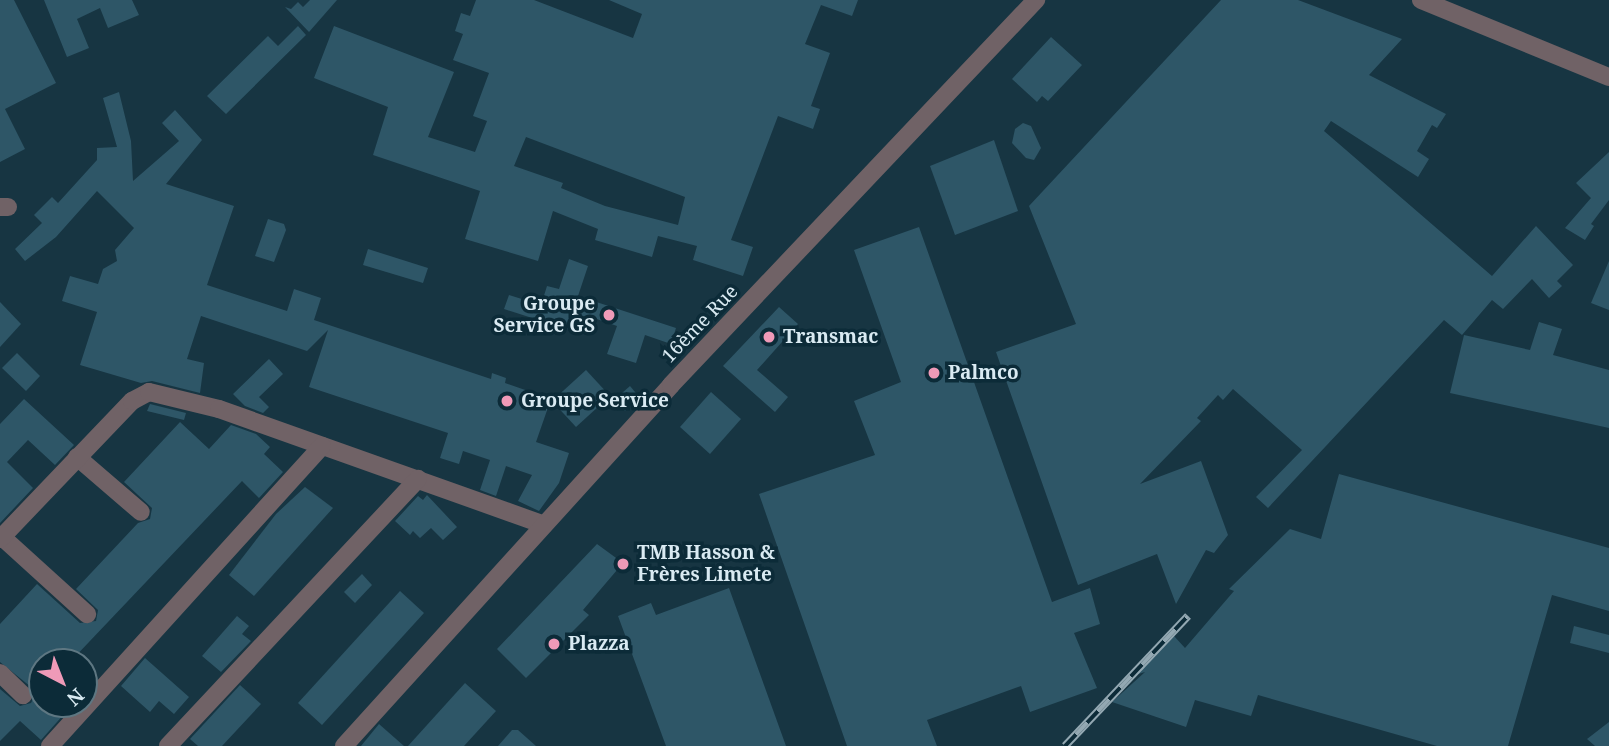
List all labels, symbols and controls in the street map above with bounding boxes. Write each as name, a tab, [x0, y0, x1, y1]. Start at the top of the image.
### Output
street label: 16ème Rue	[657, 280, 743, 368]
place label: Groupe Service GS	[494, 293, 595, 337]
marker: Groupe Service GS	[601, 307, 617, 323]
place label: Transmac	[783, 326, 878, 348]
marker: Transmac	[761, 329, 777, 345]
place label: Palmco	[948, 362, 1019, 384]
marker: Palmco	[926, 365, 942, 381]
place label: Groupe Service	[521, 390, 669, 412]
marker: Groupe Service	[499, 393, 515, 409]
place label: TMB Hasson & Frères Limete	[637, 542, 775, 586]
marker: TMB Hasson & Frères Limete	[615, 556, 631, 572]
place label: Plazza	[568, 633, 630, 655]
marker: Plazza	[546, 636, 562, 652]
north arrow	[28, 648, 98, 718]
text: N	[61, 682, 90, 712]

